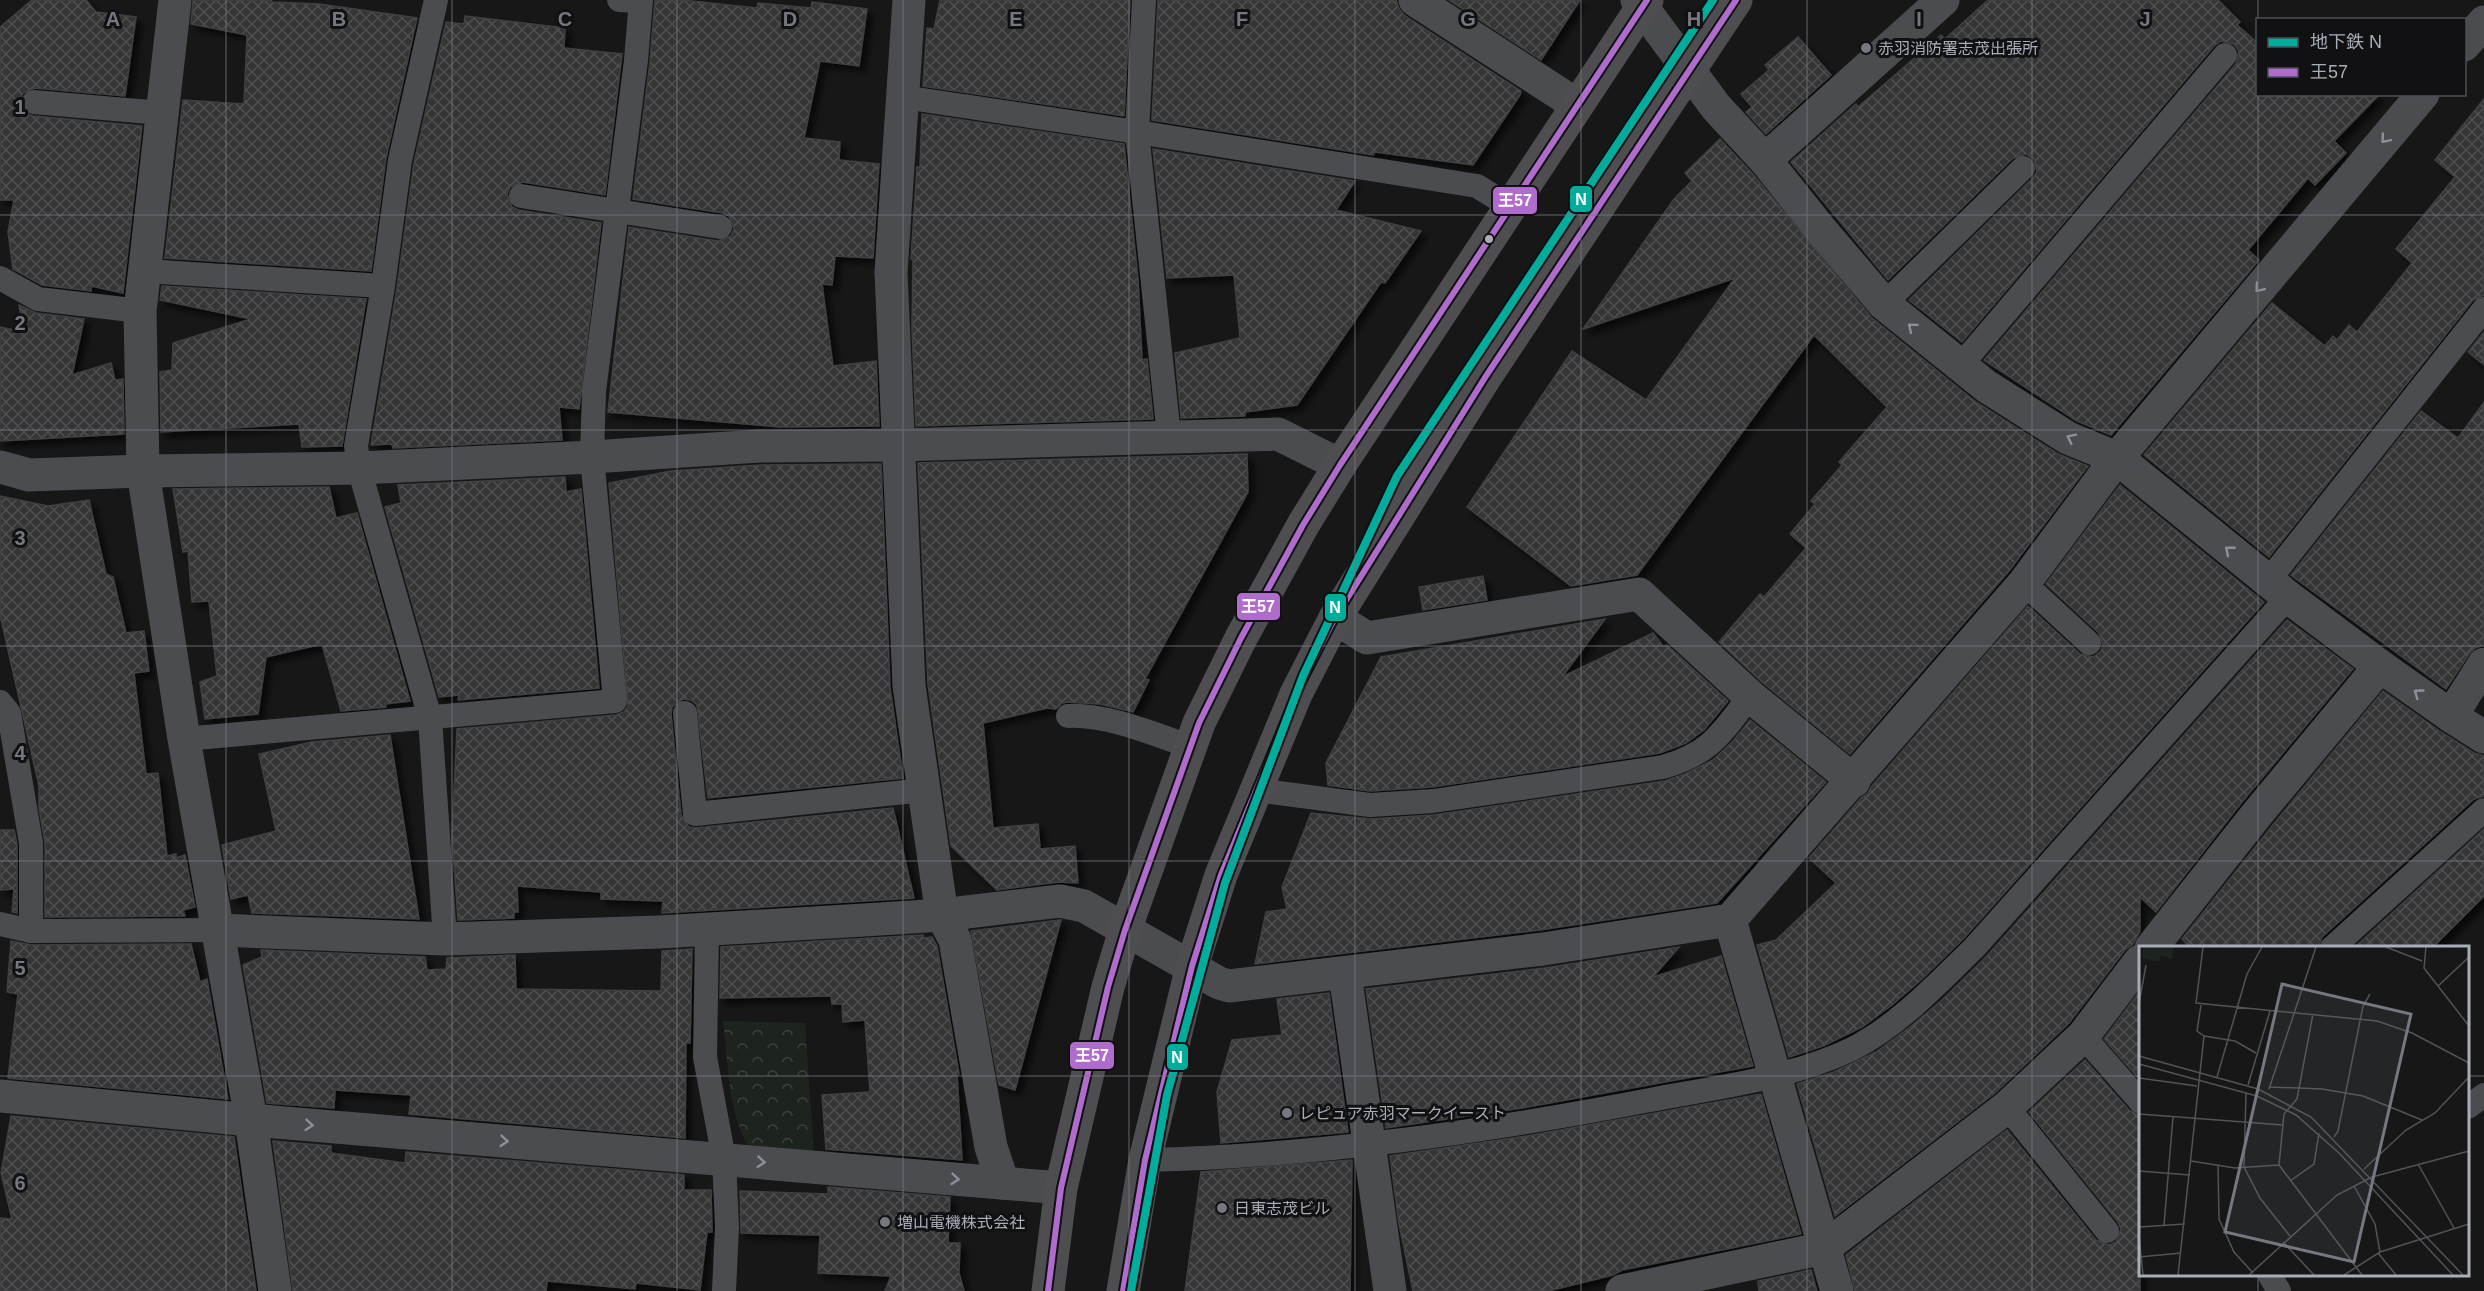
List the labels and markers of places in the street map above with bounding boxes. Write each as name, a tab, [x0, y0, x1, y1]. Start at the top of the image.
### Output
place label: 赤羽消防署志茂出張所	[1878, 40, 2038, 57]
marker: 赤羽消防署志茂出張所	[1859, 41, 1873, 55]
unlabelled marker	[1483, 233, 1495, 245]
place label: レピュア赤羽マークイースト	[1299, 1105, 1506, 1122]
marker: レピュア赤羽マークイースト	[1280, 1106, 1294, 1120]
place label: 日東志茂ビル	[1234, 1200, 1330, 1217]
marker: 日東志茂ビル	[1215, 1201, 1229, 1215]
place label: 増山電機株式会社	[897, 1214, 1025, 1231]
marker: 増山電機株式会社	[878, 1215, 892, 1229]

